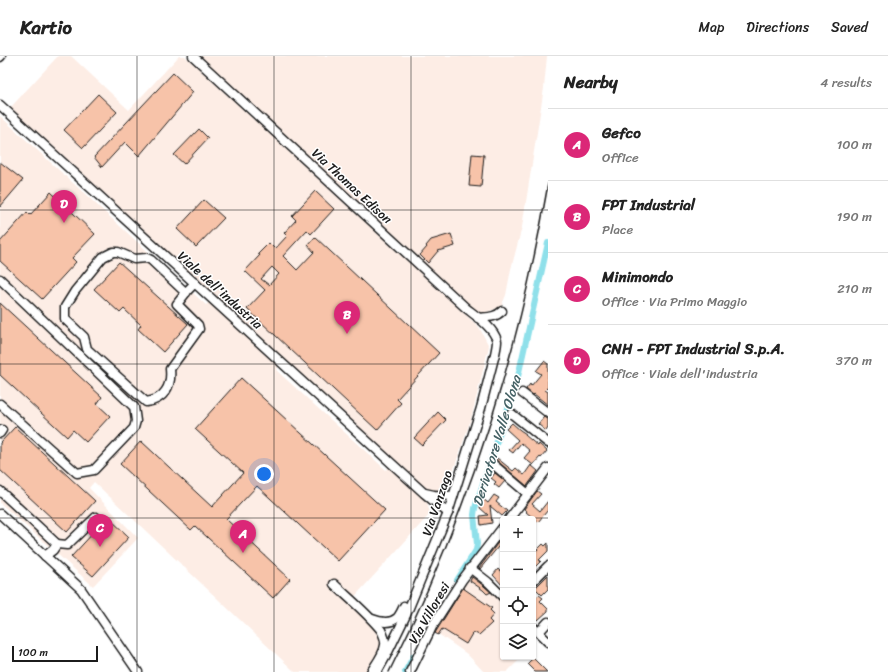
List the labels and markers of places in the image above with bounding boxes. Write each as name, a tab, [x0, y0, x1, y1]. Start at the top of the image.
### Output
pin: D	[51, 190, 77, 223]
pin: B	[334, 301, 360, 334]
pin: C	[87, 514, 113, 547]
pin: A	[230, 520, 256, 553]

